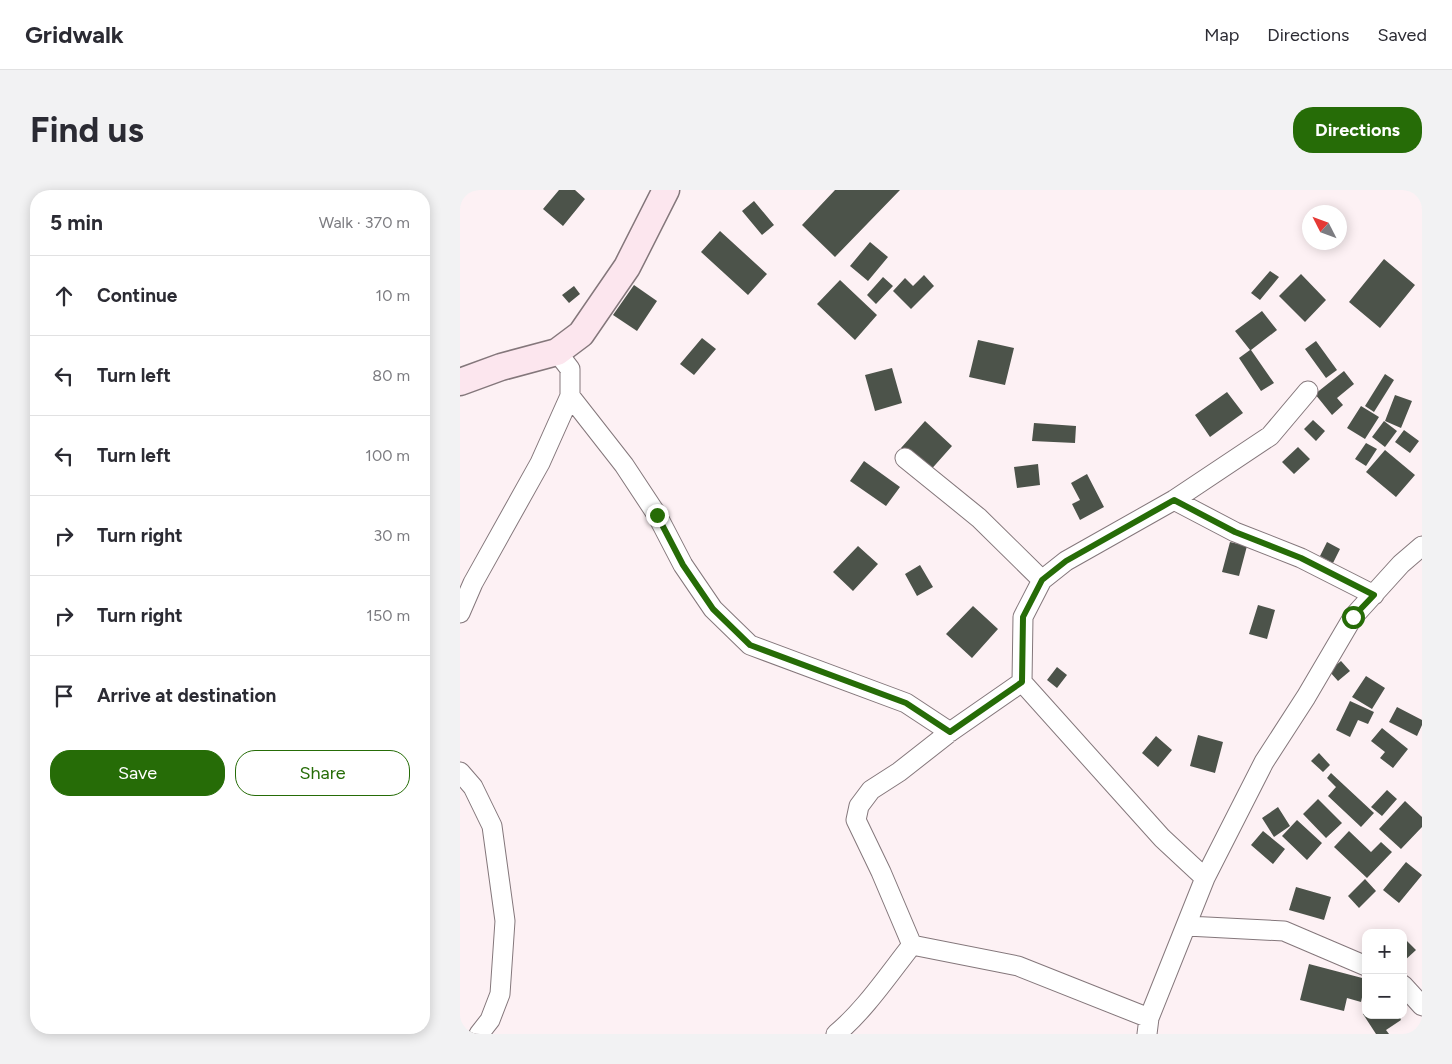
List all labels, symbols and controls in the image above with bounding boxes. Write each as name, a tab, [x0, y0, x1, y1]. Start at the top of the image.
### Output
text: Gridwalk	[25, 20, 124, 49]
text: Map	[1204, 24, 1239, 46]
text: Directions	[1267, 24, 1349, 46]
text: Saved	[1377, 24, 1427, 46]
button: Directions	[1293, 107, 1422, 153]
text: Find us	[30, 109, 144, 151]
north arrow	[1302, 205, 1347, 250]
text: 5 min	[50, 210, 103, 235]
text: Walk · 370 m	[319, 213, 410, 232]
icon: ahead	[50, 282, 78, 310]
text: Continue	[97, 284, 177, 307]
text: 10 m	[376, 286, 410, 305]
icon: left	[50, 362, 78, 390]
text: Turn left	[97, 364, 171, 387]
text: 80 m	[372, 366, 410, 385]
icon: left	[50, 442, 78, 470]
text: Turn left	[97, 444, 171, 467]
text: 100 m	[365, 446, 410, 465]
route end	[646, 504, 669, 527]
icon: right	[50, 522, 78, 550]
text: Turn right	[97, 524, 183, 547]
text: 30 m	[373, 526, 410, 545]
icon: right	[50, 602, 78, 630]
text: Turn right	[97, 604, 183, 627]
text: 150 m	[366, 606, 410, 625]
route start	[1342, 606, 1365, 629]
icon: arrive	[50, 682, 78, 710]
text: Arrive at destination	[97, 684, 276, 707]
button: Save	[50, 750, 225, 796]
button: Share	[235, 750, 410, 796]
map controls	[1362, 929, 1407, 1019]
button: +	[1362, 929, 1407, 974]
button: −	[1362, 974, 1407, 1019]

